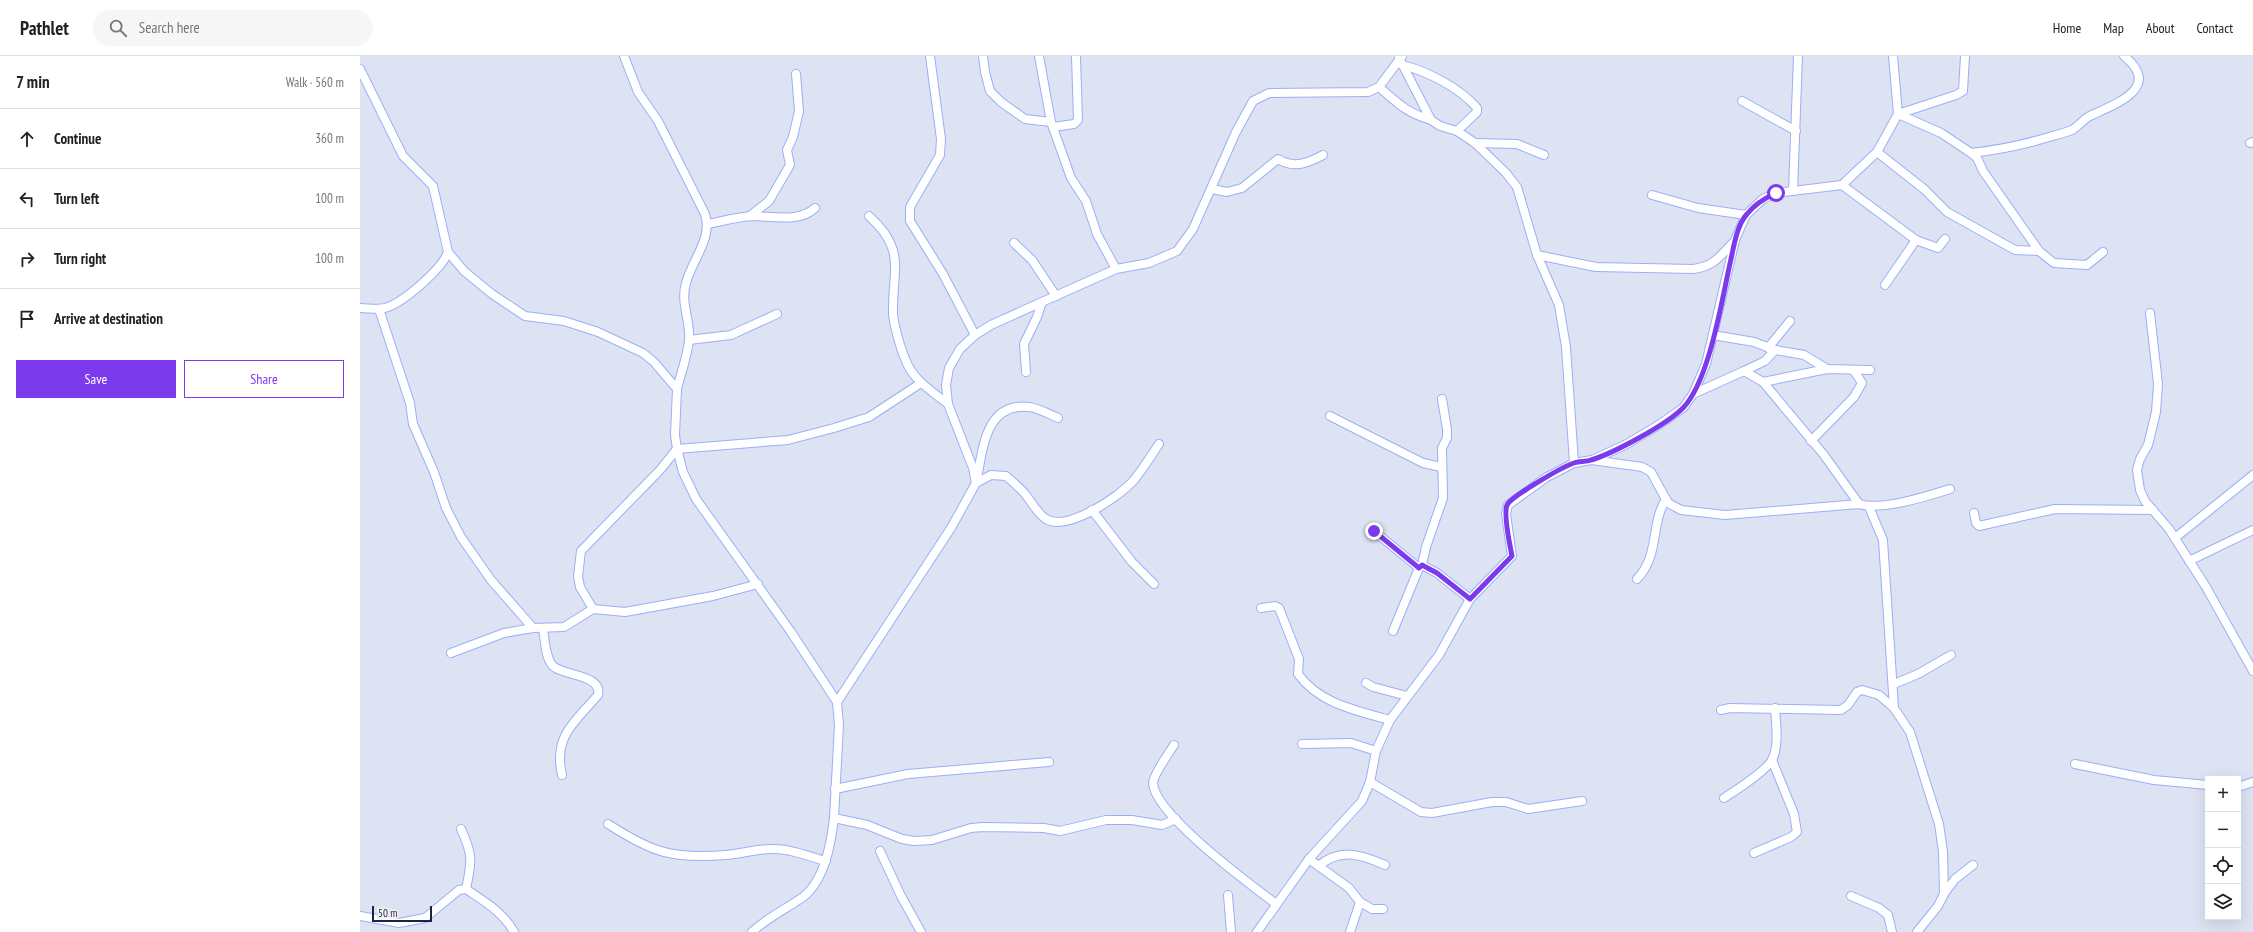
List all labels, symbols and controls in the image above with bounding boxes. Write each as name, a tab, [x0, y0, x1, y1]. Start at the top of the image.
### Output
search box	[93, 10, 373, 46]
text: Pathlet	[20, 16, 69, 40]
icon: search	[107, 17, 129, 39]
text: Search here	[139, 18, 200, 37]
text: Home	[2053, 19, 2081, 37]
text: Map	[2103, 19, 2124, 37]
text: About	[2146, 19, 2175, 37]
text: Contact	[2197, 19, 2233, 37]
text: 7 min	[16, 71, 50, 93]
text: Walk · 560 m	[286, 74, 344, 91]
icon: ahead	[16, 128, 38, 150]
text: Continue	[54, 129, 101, 148]
text: 360 m	[315, 130, 344, 147]
route start	[1767, 184, 1785, 202]
icon: left	[16, 188, 38, 210]
text: Turn left	[54, 189, 99, 208]
text: 100 m	[315, 190, 344, 207]
icon: right	[16, 248, 38, 270]
text: Turn right	[54, 249, 106, 268]
text: 100 m	[315, 250, 344, 267]
icon: arrive	[16, 308, 38, 330]
text: Arrive at destination	[54, 309, 163, 328]
button: Save	[16, 360, 176, 398]
button: Share	[184, 360, 344, 398]
route end	[1365, 522, 1383, 540]
map controls	[2205, 776, 2241, 920]
button: +	[2205, 776, 2241, 812]
button: −	[2205, 812, 2241, 848]
button: locate	[2205, 848, 2241, 884]
button: layers	[2205, 884, 2241, 920]
scale bar	[372, 904, 432, 923]
text: 50 m	[378, 906, 397, 920]

